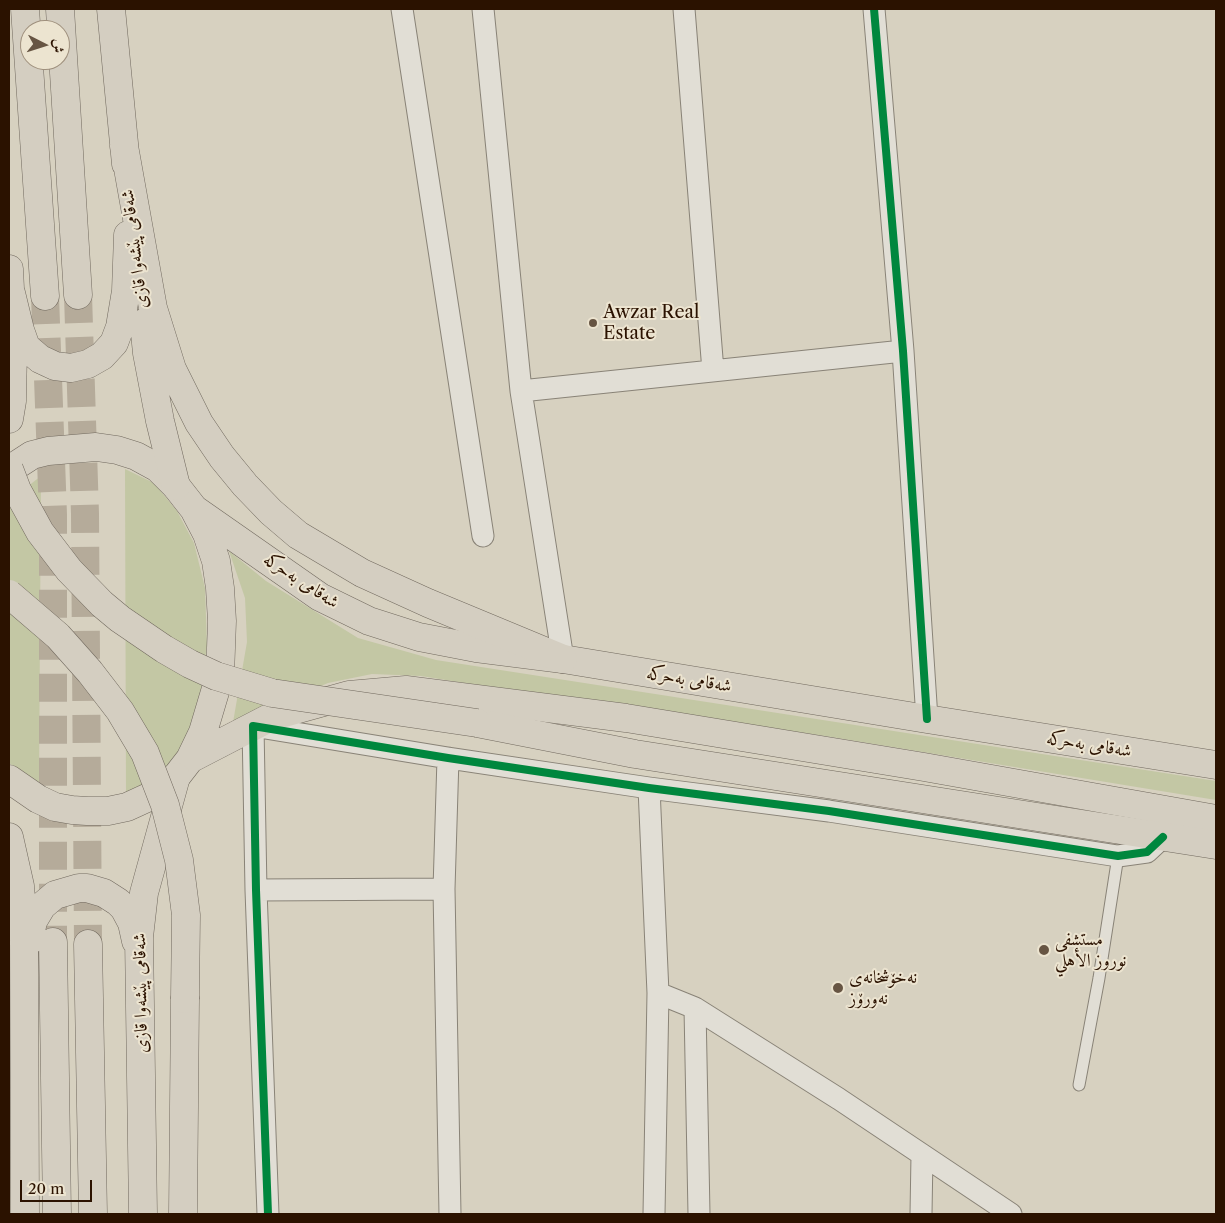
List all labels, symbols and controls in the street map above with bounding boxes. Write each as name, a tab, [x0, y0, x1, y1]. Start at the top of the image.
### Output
north arrow	[20, 20, 70, 70]
text: ش	[49, 39, 69, 54]
street label: شەقامی پێشەوا قازی	[117, 188, 153, 310]
place label: Awzar Real Estate	[603, 302, 699, 344]
marker: Awzar Real Estate	[587, 317, 599, 329]
street label: شەقامی بەحرکە	[259, 549, 343, 613]
street label: شەقامی بەحرکە	[645, 663, 733, 697]
street label: شەقامی بەحرکە	[1045, 728, 1133, 762]
place label: مستشفى نوروز الأهلي	[1055, 929, 1127, 972]
street label: شەقامی پێشەوا قازی	[129, 933, 153, 1053]
marker: مستشفى نوروز الأهلي	[1037, 943, 1051, 957]
place label: نەخۆشخانەی نەورۆز	[849, 967, 917, 1010]
marker: نەخۆشخانەی نەورۆز	[831, 981, 845, 995]
scale bar	[22, 1170, 95, 1202]
text: 20 m	[28, 1179, 64, 1198]

